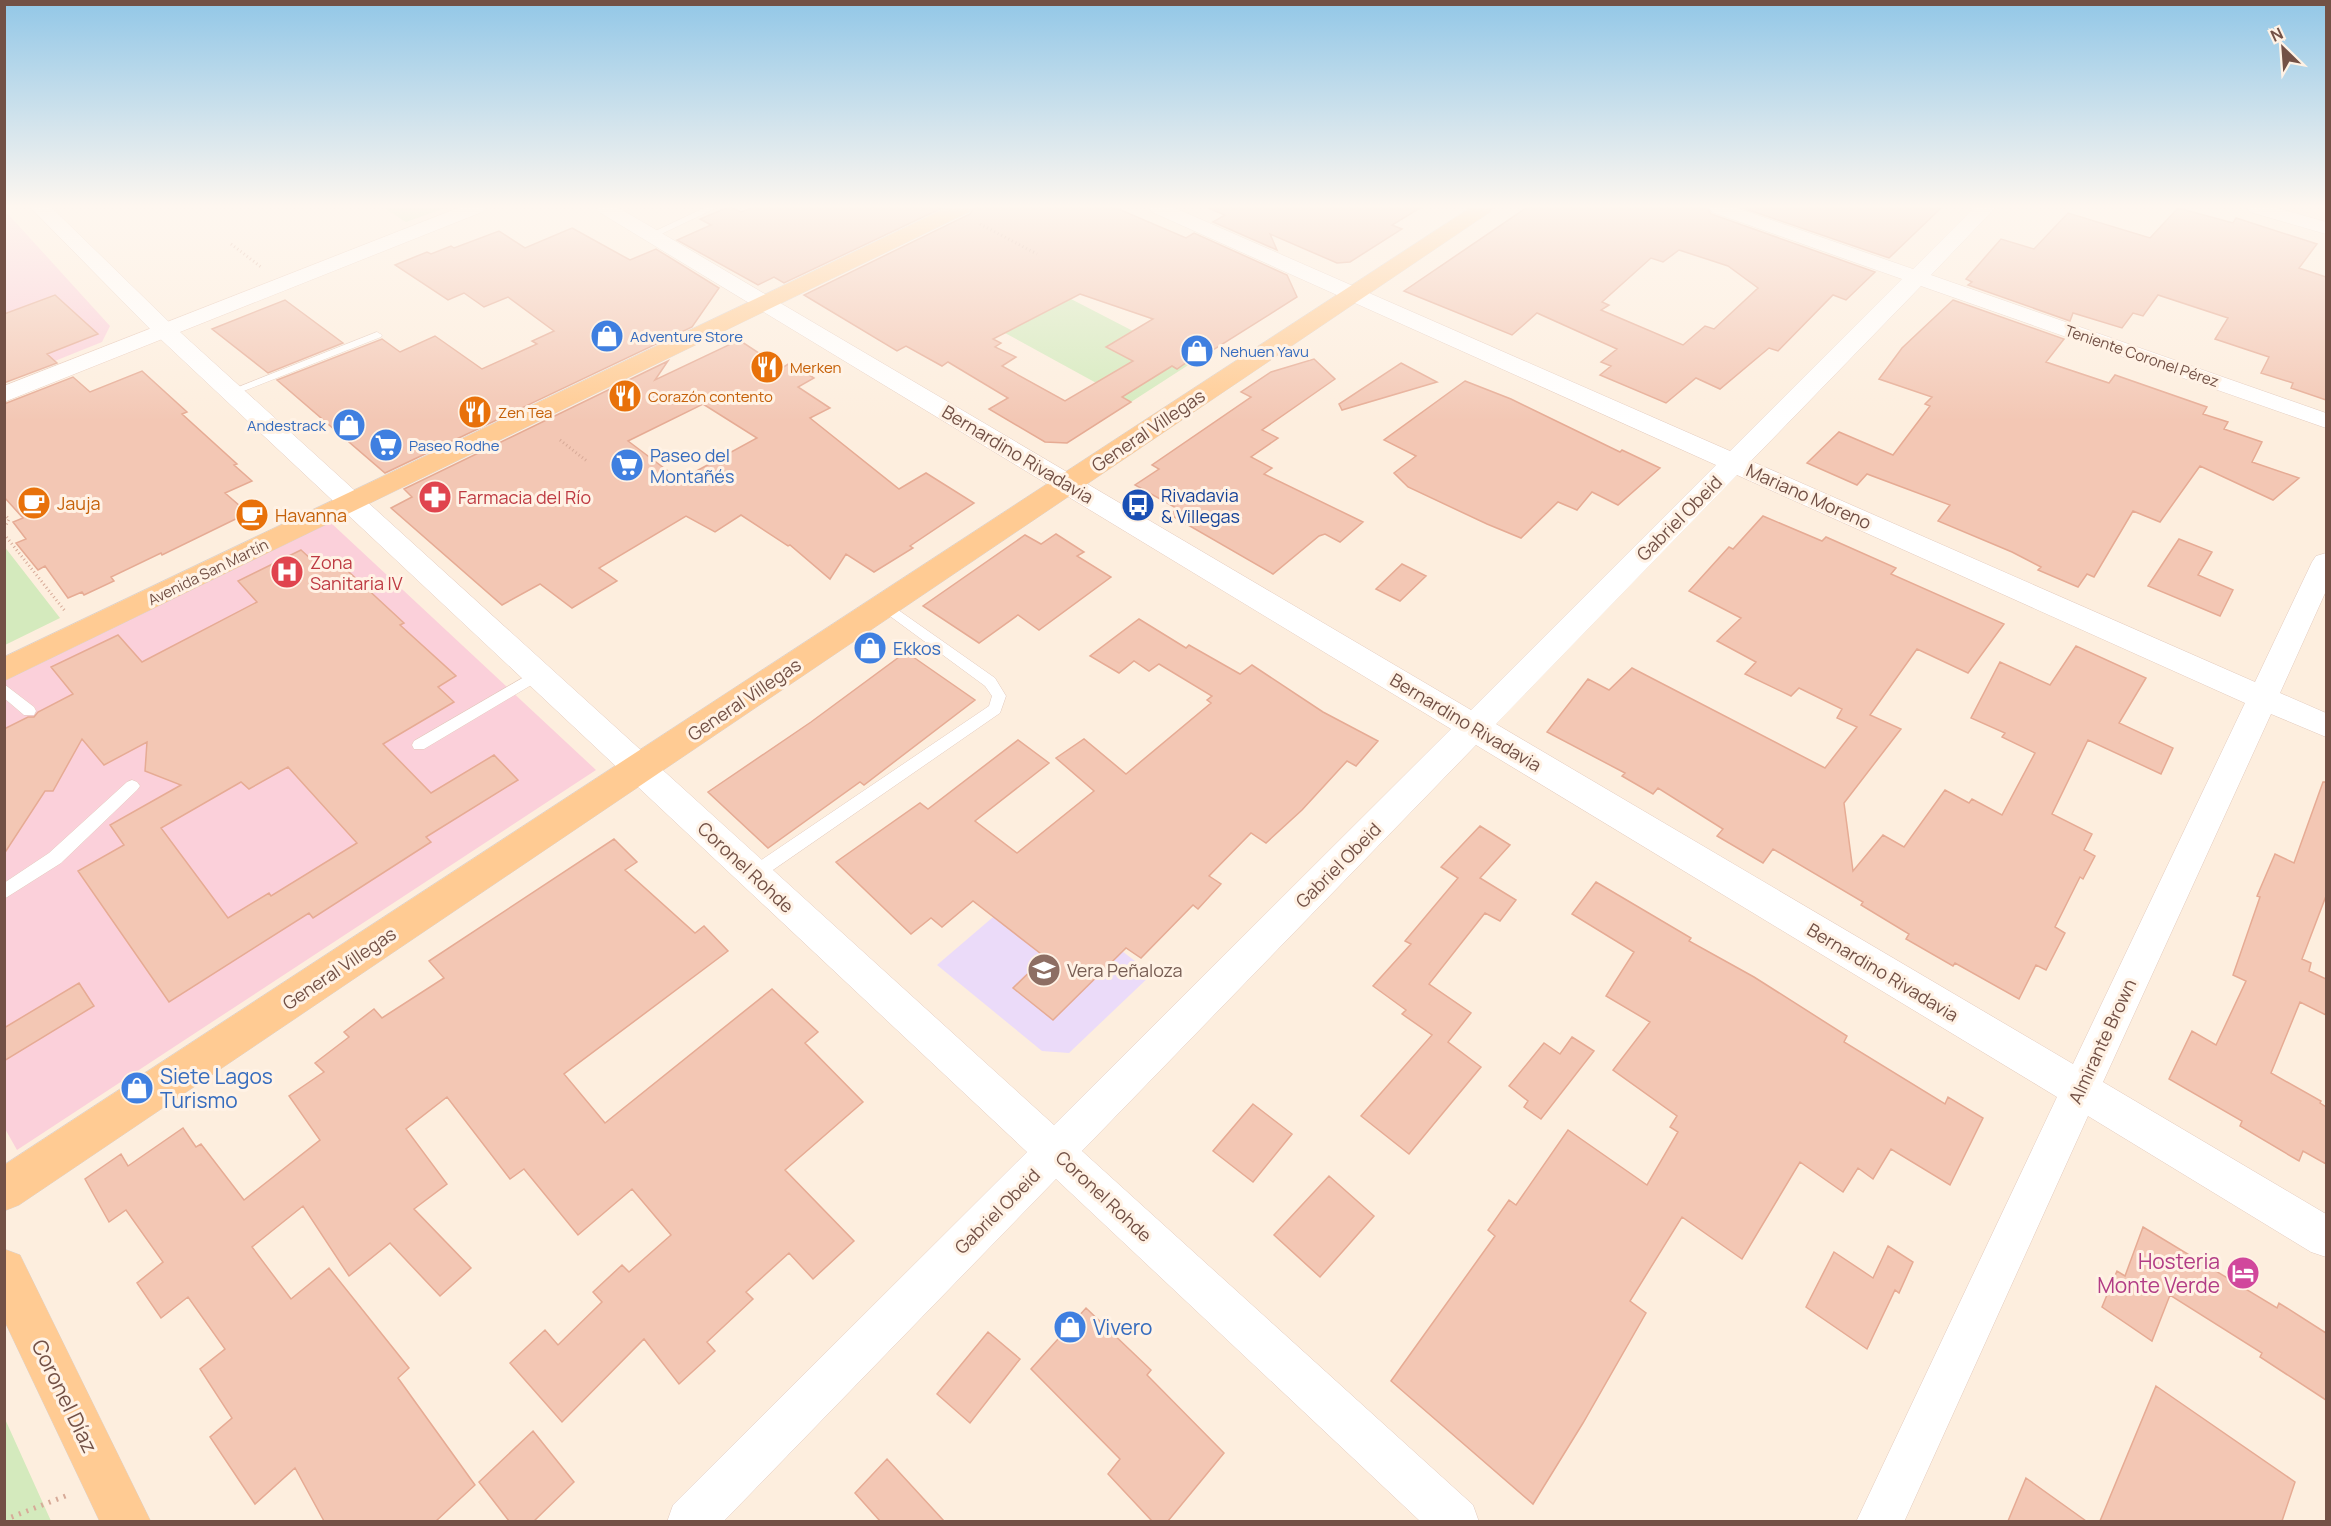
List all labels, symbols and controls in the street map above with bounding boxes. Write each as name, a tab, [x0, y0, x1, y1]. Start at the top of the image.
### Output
north arrow	[2253, 18, 2313, 78]
text: N	[2267, 22, 2287, 47]
shop icon: Adventure Store	[589, 318, 625, 354]
street label: Teniente Coronel Pérez	[2062, 320, 2222, 392]
place label: Adventure Store	[630, 326, 743, 347]
shop icon: Nehuen Yavu	[1179, 333, 1215, 369]
place label: Nehuen Yavu	[1220, 341, 1309, 362]
restaurant icon: Merken	[749, 349, 785, 385]
place label: Merken	[790, 357, 842, 378]
restaurant icon: Corazón contento	[607, 378, 643, 414]
street label: General Villegas	[1087, 383, 1209, 477]
place label: Corazón contento	[648, 386, 773, 407]
restaurant icon: Zen Tea	[457, 394, 493, 430]
street label: Bernardino Rivadavia	[938, 399, 1098, 509]
place label: Zen Tea	[498, 402, 552, 423]
shop icon: Andestrack	[331, 407, 367, 443]
place label: Andestrack	[247, 415, 327, 436]
supermarket icon: Paseo Rodhe	[368, 427, 404, 463]
place label: Paseo Rodhe	[409, 435, 500, 456]
place label: Paseo del Montañés	[650, 443, 734, 488]
supermarket icon: Paseo del Montañés	[609, 447, 645, 483]
street label: Mariano Moreno	[1743, 458, 1875, 534]
street label: Gabriel Obeid	[1631, 470, 1727, 566]
pharmacy icon: Farmacia del Río	[417, 479, 453, 515]
place label: Rivadavia & Villegas	[1161, 483, 1240, 528]
cafe icon: Jauja	[16, 485, 52, 521]
place label: Farmacia del Río	[458, 485, 591, 509]
bus stop icon: Rivadavia & Villegas	[1120, 487, 1156, 523]
place label: Jauja	[57, 491, 101, 515]
cafe icon: Havanna	[234, 497, 270, 533]
place label: Havanna	[275, 503, 347, 527]
street label: Avenida San Martín	[144, 534, 272, 610]
place label: Zona Sanitaria IV	[310, 550, 403, 595]
hospital icon: Zona Sanitaria IV	[269, 554, 305, 590]
shop icon: Ekkos	[852, 630, 888, 666]
place label: Ekkos	[893, 636, 941, 660]
street label: General Villegas	[683, 652, 805, 746]
street label: Bernardino Rivadavia	[1386, 667, 1546, 777]
street label: Coronel Rohde	[693, 816, 799, 918]
street label: Gabriel Obeid	[1290, 817, 1386, 913]
street label: Bernardino Rivadavia	[1803, 917, 1963, 1027]
street label: General Villegas	[278, 921, 400, 1015]
school or university icon: Vera Peñaloza	[1026, 952, 1062, 988]
place label: Vera Peñaloza	[1067, 958, 1183, 982]
street label: Almirante Brown	[2063, 975, 2141, 1107]
place label: Siete Lagos Turismo	[160, 1062, 273, 1114]
shop icon: Siete Lagos Turismo	[119, 1070, 155, 1106]
street label: Coronel Rohde	[1051, 1145, 1157, 1247]
street label: Gabriel Obeid	[949, 1163, 1045, 1259]
place label: Hosteria Monte Verde	[2097, 1247, 2220, 1299]
hotel icon: Hosteria Monte Verde	[2225, 1255, 2261, 1291]
shop icon: Vivero	[1052, 1309, 1088, 1345]
place label: Vivero	[1093, 1313, 1152, 1341]
street label: Coronel Díaz	[25, 1335, 105, 1457]

